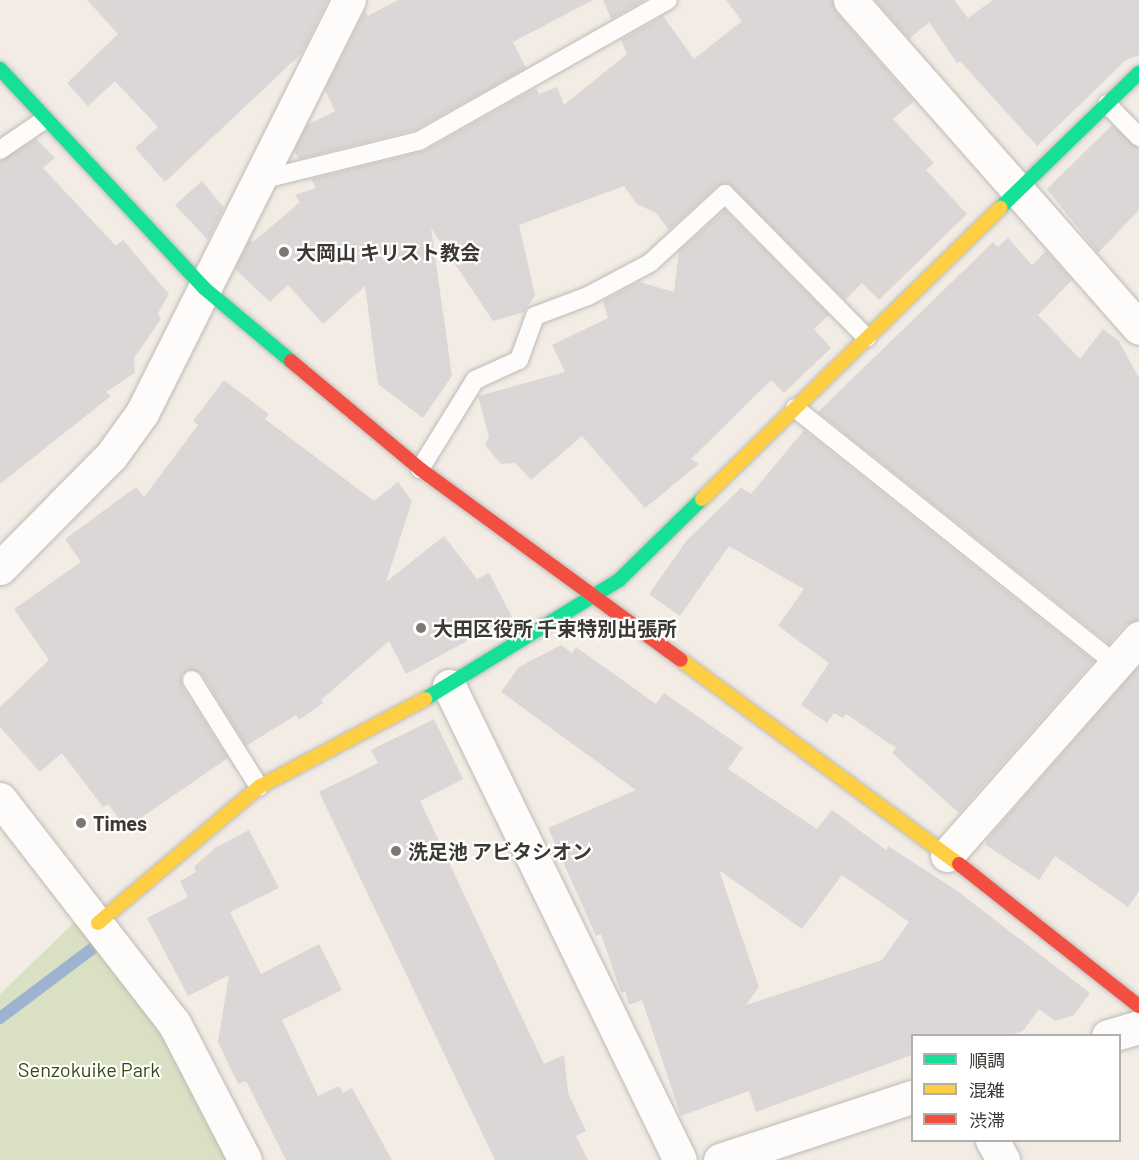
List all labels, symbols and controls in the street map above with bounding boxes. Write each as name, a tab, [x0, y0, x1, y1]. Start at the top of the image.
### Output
place label: 大岡山 キリスト教会	[296, 240, 480, 264]
marker: 大岡山 キリスト教会	[277, 245, 291, 259]
place label: 大田区役所 千束特別出張所	[433, 616, 677, 640]
marker: 大田区役所 千束特別出張所	[414, 621, 428, 635]
place label: Times	[93, 811, 147, 835]
marker: Times	[74, 816, 88, 830]
place label: 洗足池 アビタシオン	[408, 839, 592, 863]
marker: 洗足池 アビタシオン	[389, 844, 403, 858]
legend	[911, 1034, 1121, 1142]
text: 順調	[969, 1049, 1005, 1071]
park label: Senzokuike Park	[18, 1057, 160, 1081]
text: 混雑	[969, 1079, 1005, 1101]
text: 渋滞	[969, 1109, 1005, 1131]

